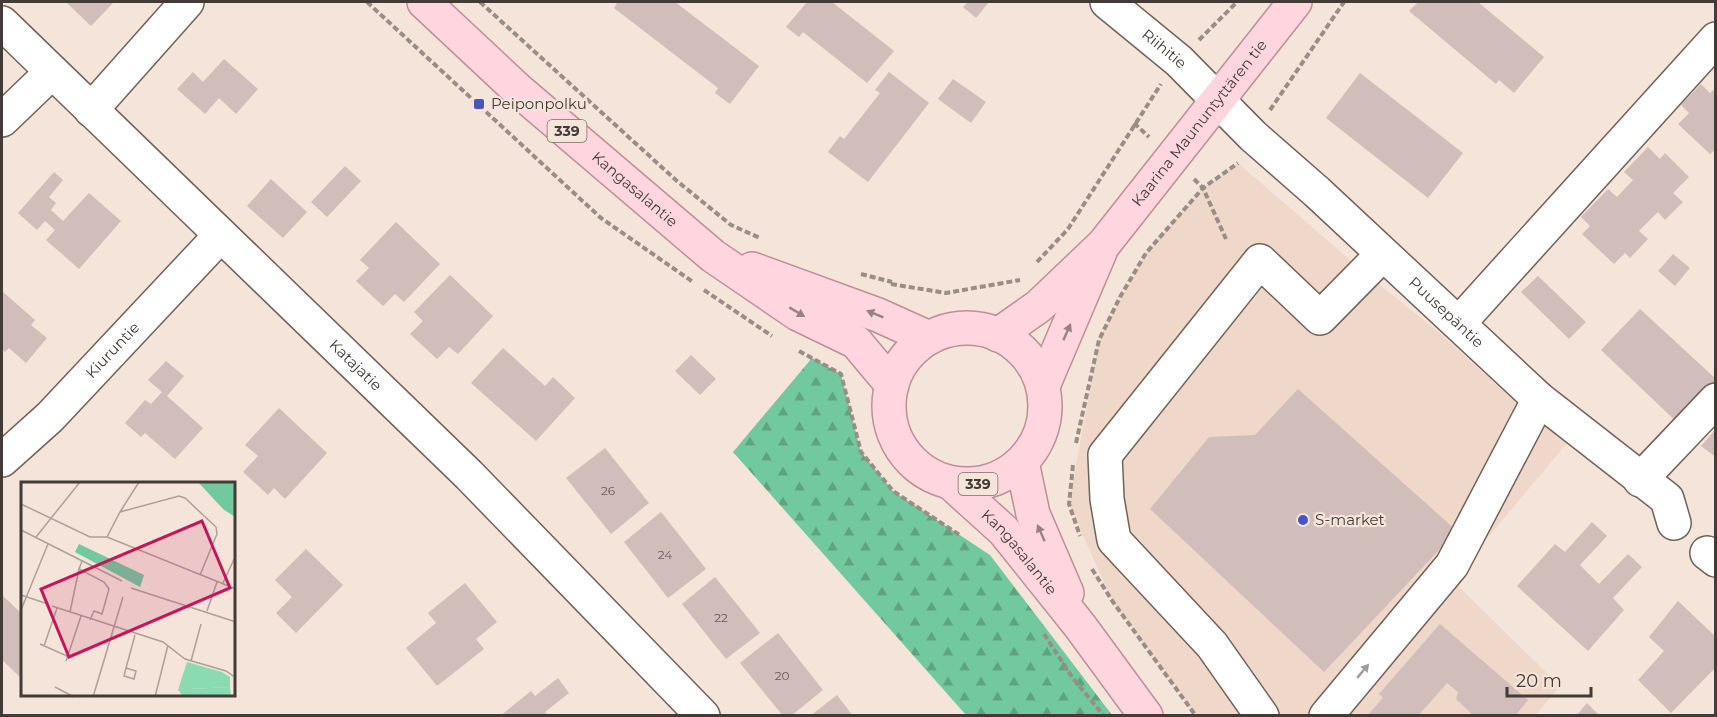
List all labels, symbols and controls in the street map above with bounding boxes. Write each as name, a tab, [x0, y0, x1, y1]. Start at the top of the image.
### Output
street label: Riihitie	[1138, 25, 1191, 72]
street label: Kaarina Maununtyttären tie	[1127, 36, 1271, 210]
place label: Peiponpolku	[491, 94, 587, 113]
marker: Peiponpolku	[472, 97, 486, 111]
road number: 339	[548, 120, 586, 142]
street label: Kangasalantie	[588, 147, 682, 231]
street label: Puusepäntie	[1405, 272, 1488, 352]
one-way arrow	[789, 307, 805, 318]
one-way arrow	[866, 309, 884, 319]
street label: Kiuruntie	[81, 318, 143, 382]
one-way arrow	[1062, 323, 1072, 341]
street label: Katajatie	[325, 335, 386, 395]
road number: 339	[958, 473, 998, 495]
inset map	[21, 482, 236, 696]
house number: 26	[601, 483, 615, 498]
street label: Kangasalantie	[977, 505, 1061, 599]
place label: S-market	[1315, 510, 1385, 529]
marker: S-market	[1296, 513, 1310, 527]
one-way arrow	[1037, 524, 1046, 541]
house number: 24	[658, 547, 672, 562]
house number: 22	[714, 610, 728, 625]
scale bar	[1507, 660, 1591, 698]
one-way arrow	[1357, 663, 1370, 679]
house number: 20	[775, 668, 789, 683]
text: 20 m	[1516, 670, 1562, 692]

